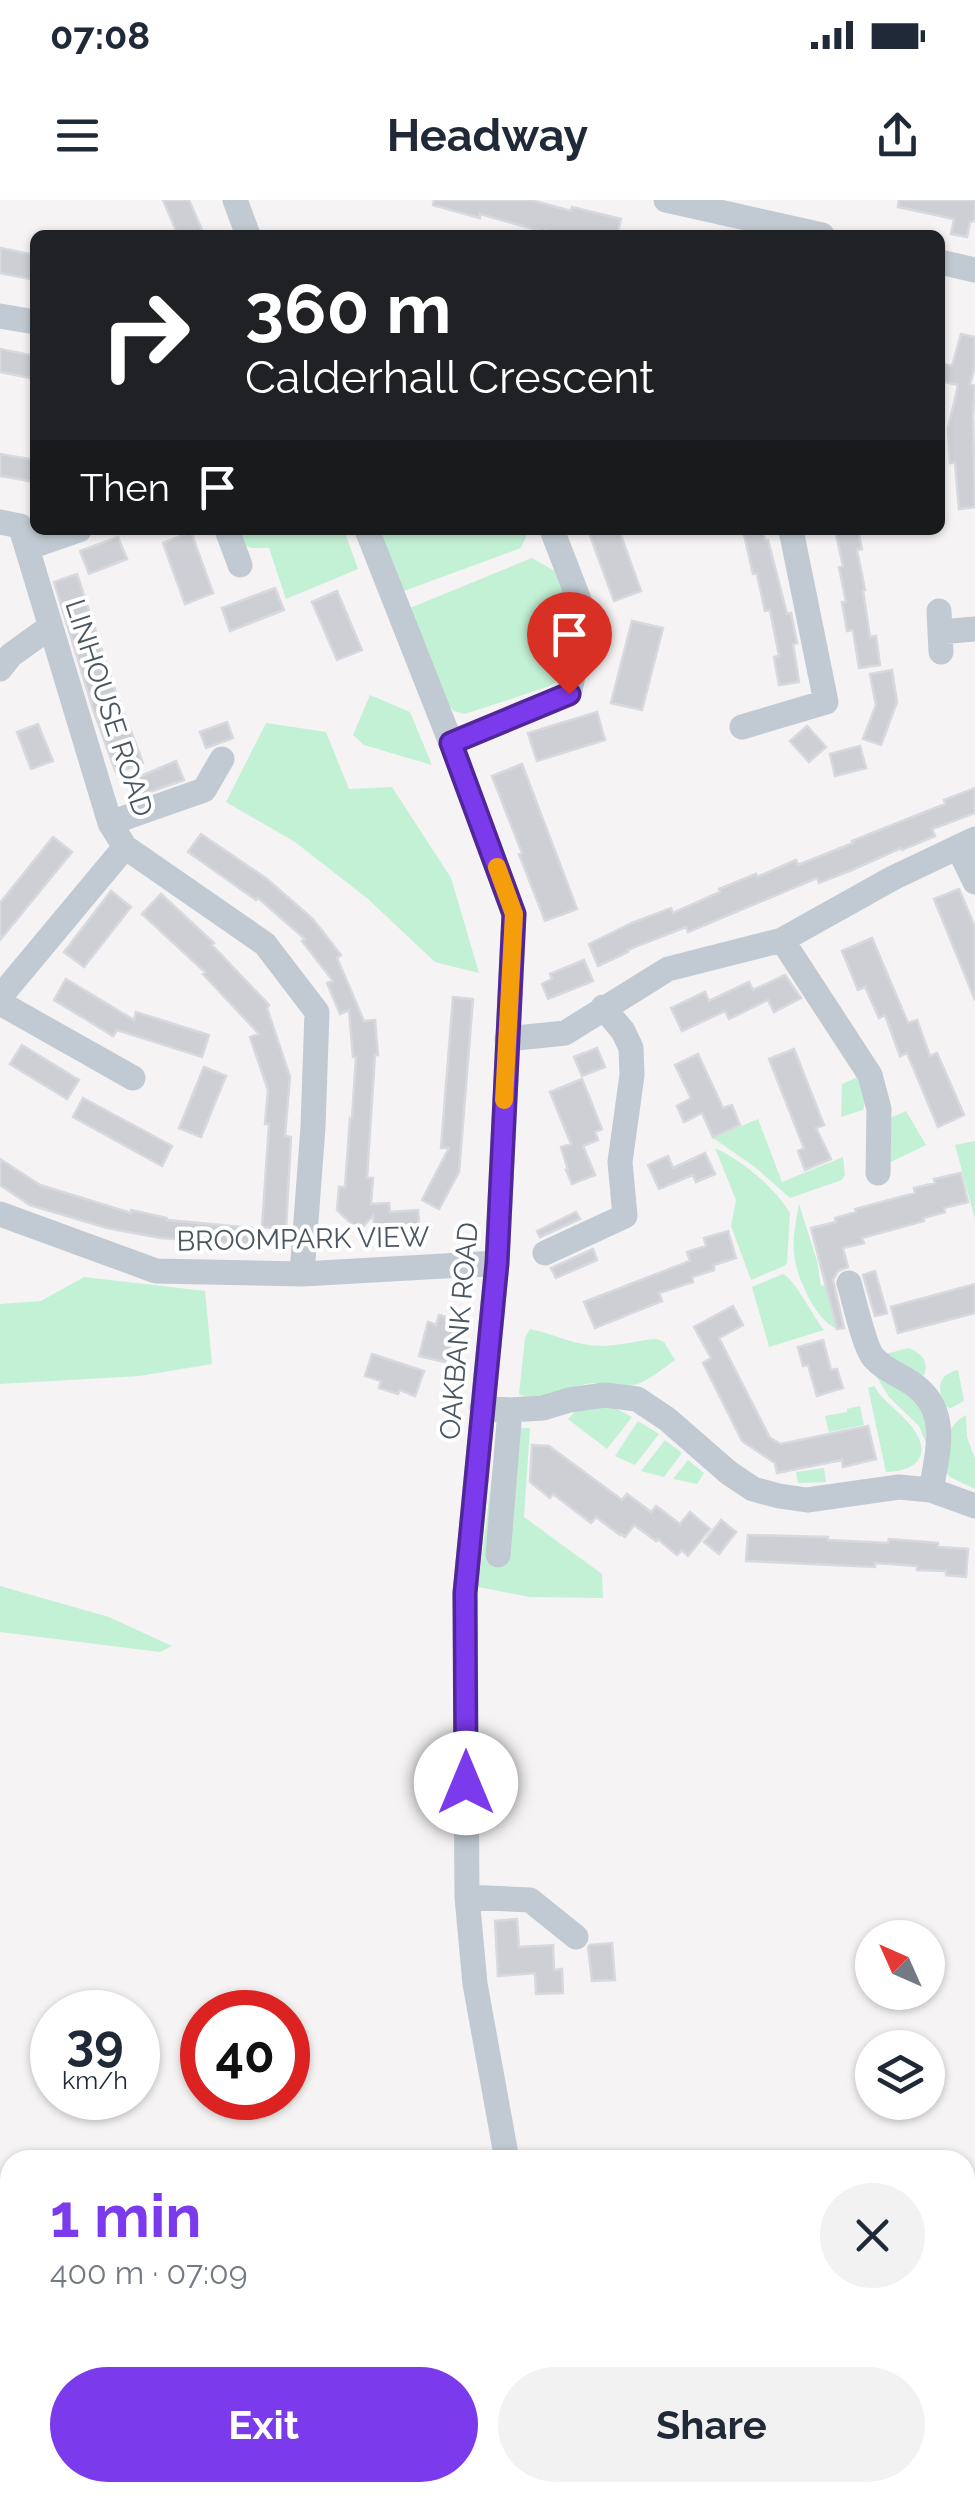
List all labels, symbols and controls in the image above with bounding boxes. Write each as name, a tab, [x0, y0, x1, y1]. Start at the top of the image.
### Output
text: 07:08	[50, 13, 150, 58]
icon: menu	[50, 108, 105, 163]
icon: share	[870, 108, 925, 163]
text: Headway	[387, 109, 588, 162]
text: 360 m	[245, 267, 452, 349]
icon: right	[80, 270, 210, 400]
text: Calderhall Crescent	[245, 351, 654, 404]
icon: arrive	[190, 460, 245, 515]
text: Then	[80, 465, 170, 510]
pin	[527, 592, 612, 695]
street label: LINHOUSE ROAD	[58, 595, 160, 821]
icon: arrive	[542, 607, 597, 662]
street label: BROOMPARK VIEW	[176, 1220, 430, 1258]
street label: OAKBANK ROAD	[433, 1221, 485, 1441]
position arrow	[414, 1731, 518, 1835]
north arrow	[855, 1920, 945, 2010]
map controls	[855, 1920, 945, 2120]
speed limit sign: 40	[180, 1990, 310, 2120]
text: 39	[66, 2013, 124, 2072]
button: layers	[855, 2030, 945, 2120]
text: km/h	[62, 2065, 128, 2095]
text: 1 min	[50, 2181, 201, 2251]
button: close	[820, 2183, 925, 2288]
text: 400 m · 07:09	[50, 2254, 247, 2291]
button: Exit	[50, 2367, 478, 2482]
button: Share	[498, 2367, 925, 2482]

